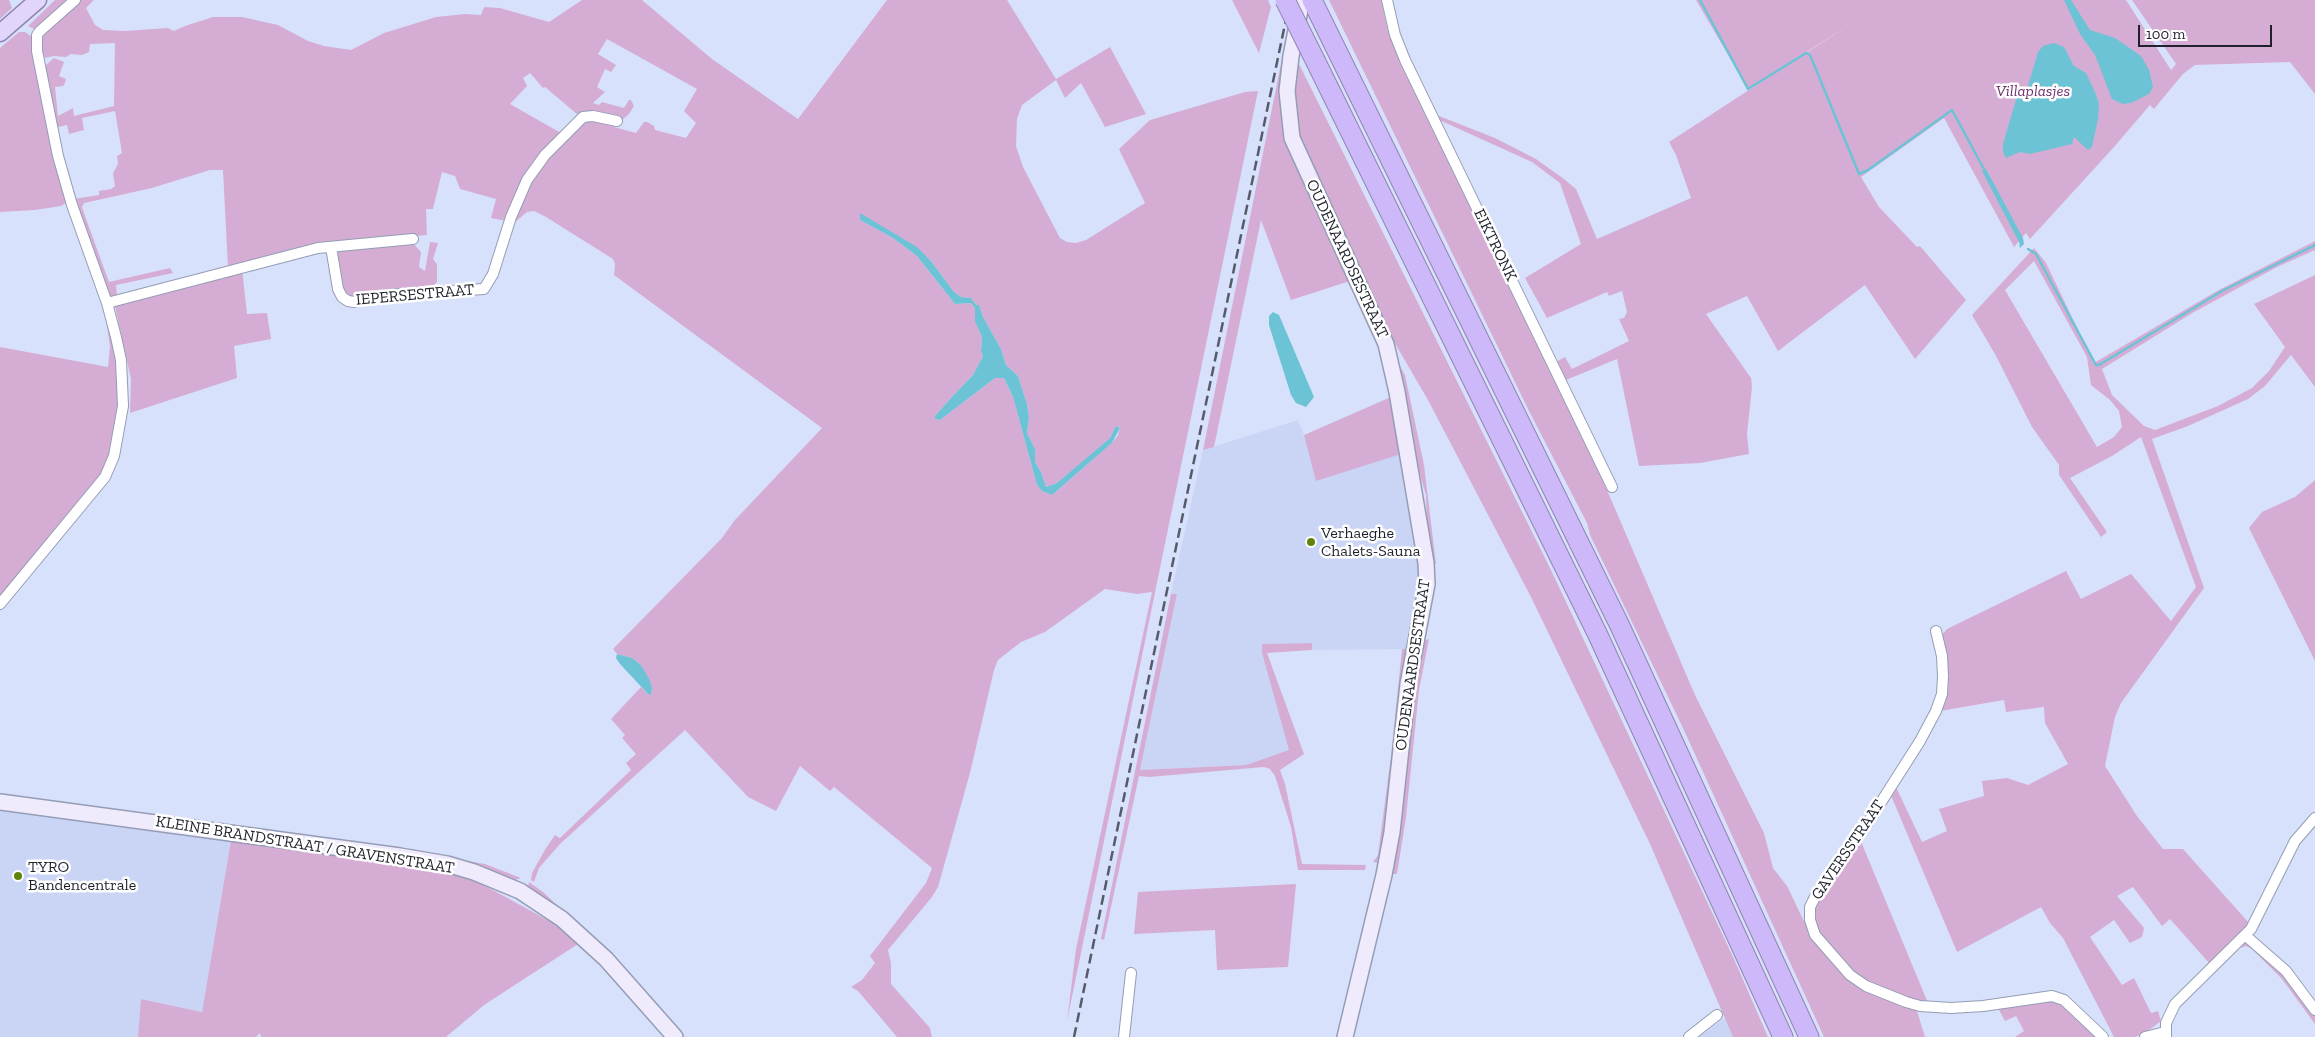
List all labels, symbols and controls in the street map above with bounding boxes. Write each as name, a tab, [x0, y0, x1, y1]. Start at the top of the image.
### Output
scale bar	[2140, 15, 2274, 47]
text: 100 m	[2146, 25, 2185, 43]
park label: Villaplasjes	[1996, 81, 2070, 101]
street label: OUDENAARDSESTRAAT	[1302, 177, 1392, 341]
street label: EIKTRONK	[1469, 206, 1521, 284]
street label: IEPERSESTRAAT	[355, 280, 475, 310]
place label: Verhaeghe Chalets-Sauna	[1321, 523, 1420, 561]
marker: Verhaeghe Chalets-Sauna	[1305, 536, 1317, 548]
street label: OUDENAARDSESTRAAT	[1391, 578, 1435, 752]
street label: GAVERSSTRAAT	[1807, 796, 1889, 904]
street label: KLEINE BRANDSTRAAT / GRAVENSTRAAT	[154, 812, 456, 878]
place label: TYRO Bandencentrale	[28, 857, 136, 895]
marker: TYRO Bandencentrale	[12, 870, 24, 882]

